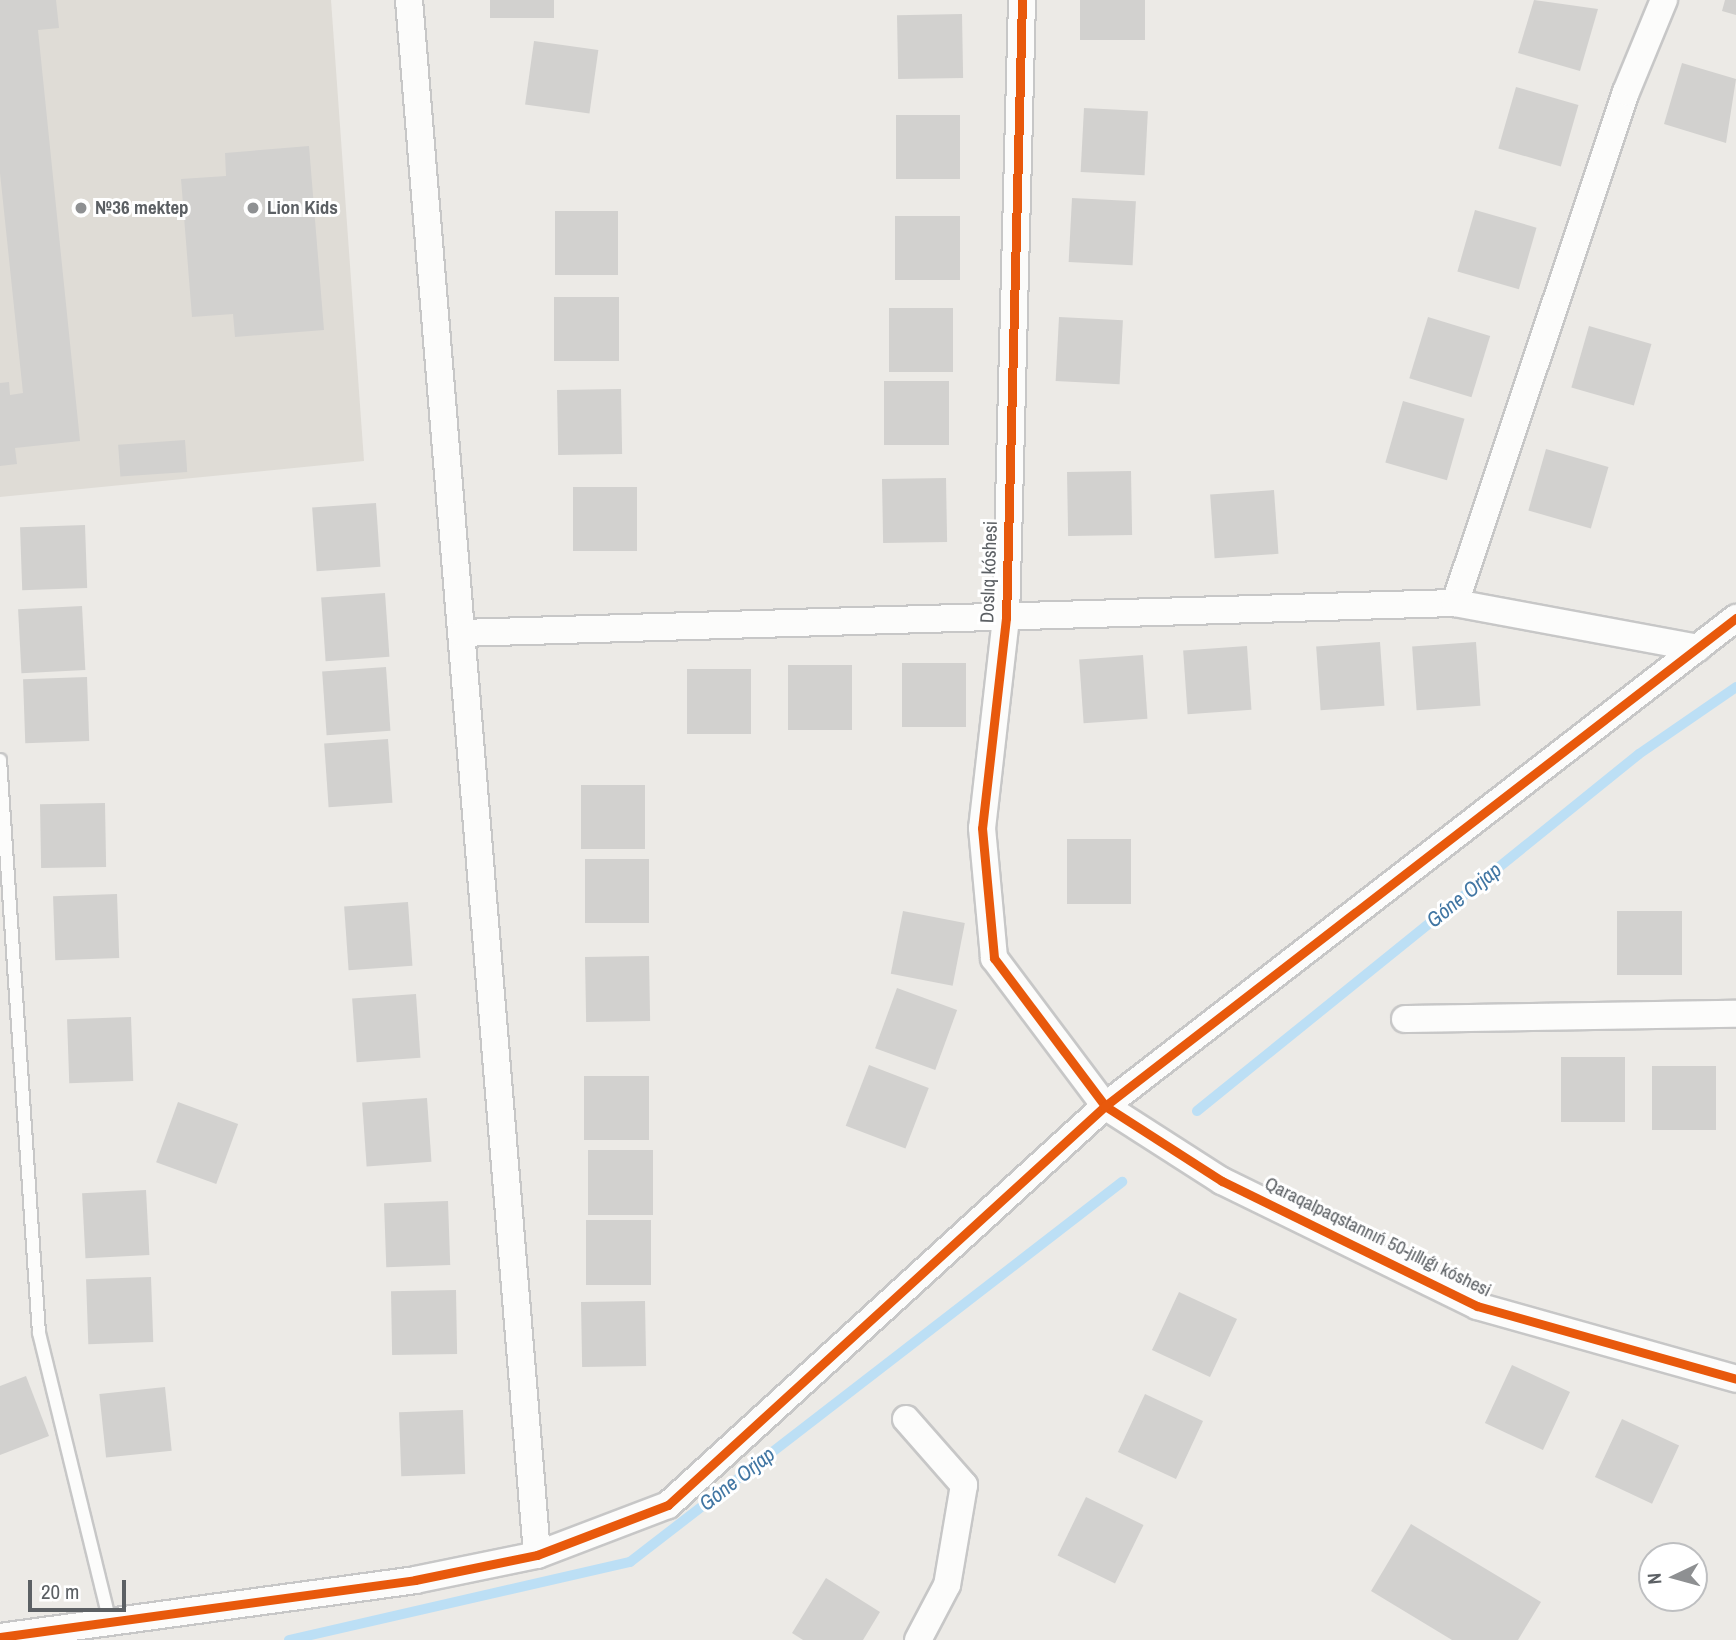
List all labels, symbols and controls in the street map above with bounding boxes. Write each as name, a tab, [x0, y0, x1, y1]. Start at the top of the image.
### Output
place label: №36 mektep	[95, 197, 189, 219]
place label: Lion Kids	[267, 197, 338, 219]
marker: №36 mektep	[73, 200, 89, 216]
marker: Lion Kids	[245, 200, 261, 216]
street label: Doslıq kóshesi	[976, 521, 1002, 623]
water label: Góne Orjap	[1421, 857, 1507, 933]
street label: Qaraqalpaqstannıń 50-jıllıǵı kóshesi	[1261, 1172, 1495, 1302]
water label: Góne Orjap	[694, 1442, 780, 1516]
north arrow	[1638, 1542, 1708, 1612]
scale bar	[32, 1566, 130, 1610]
text: N	[1641, 1572, 1668, 1585]
text: 20 m	[41, 1577, 79, 1606]

